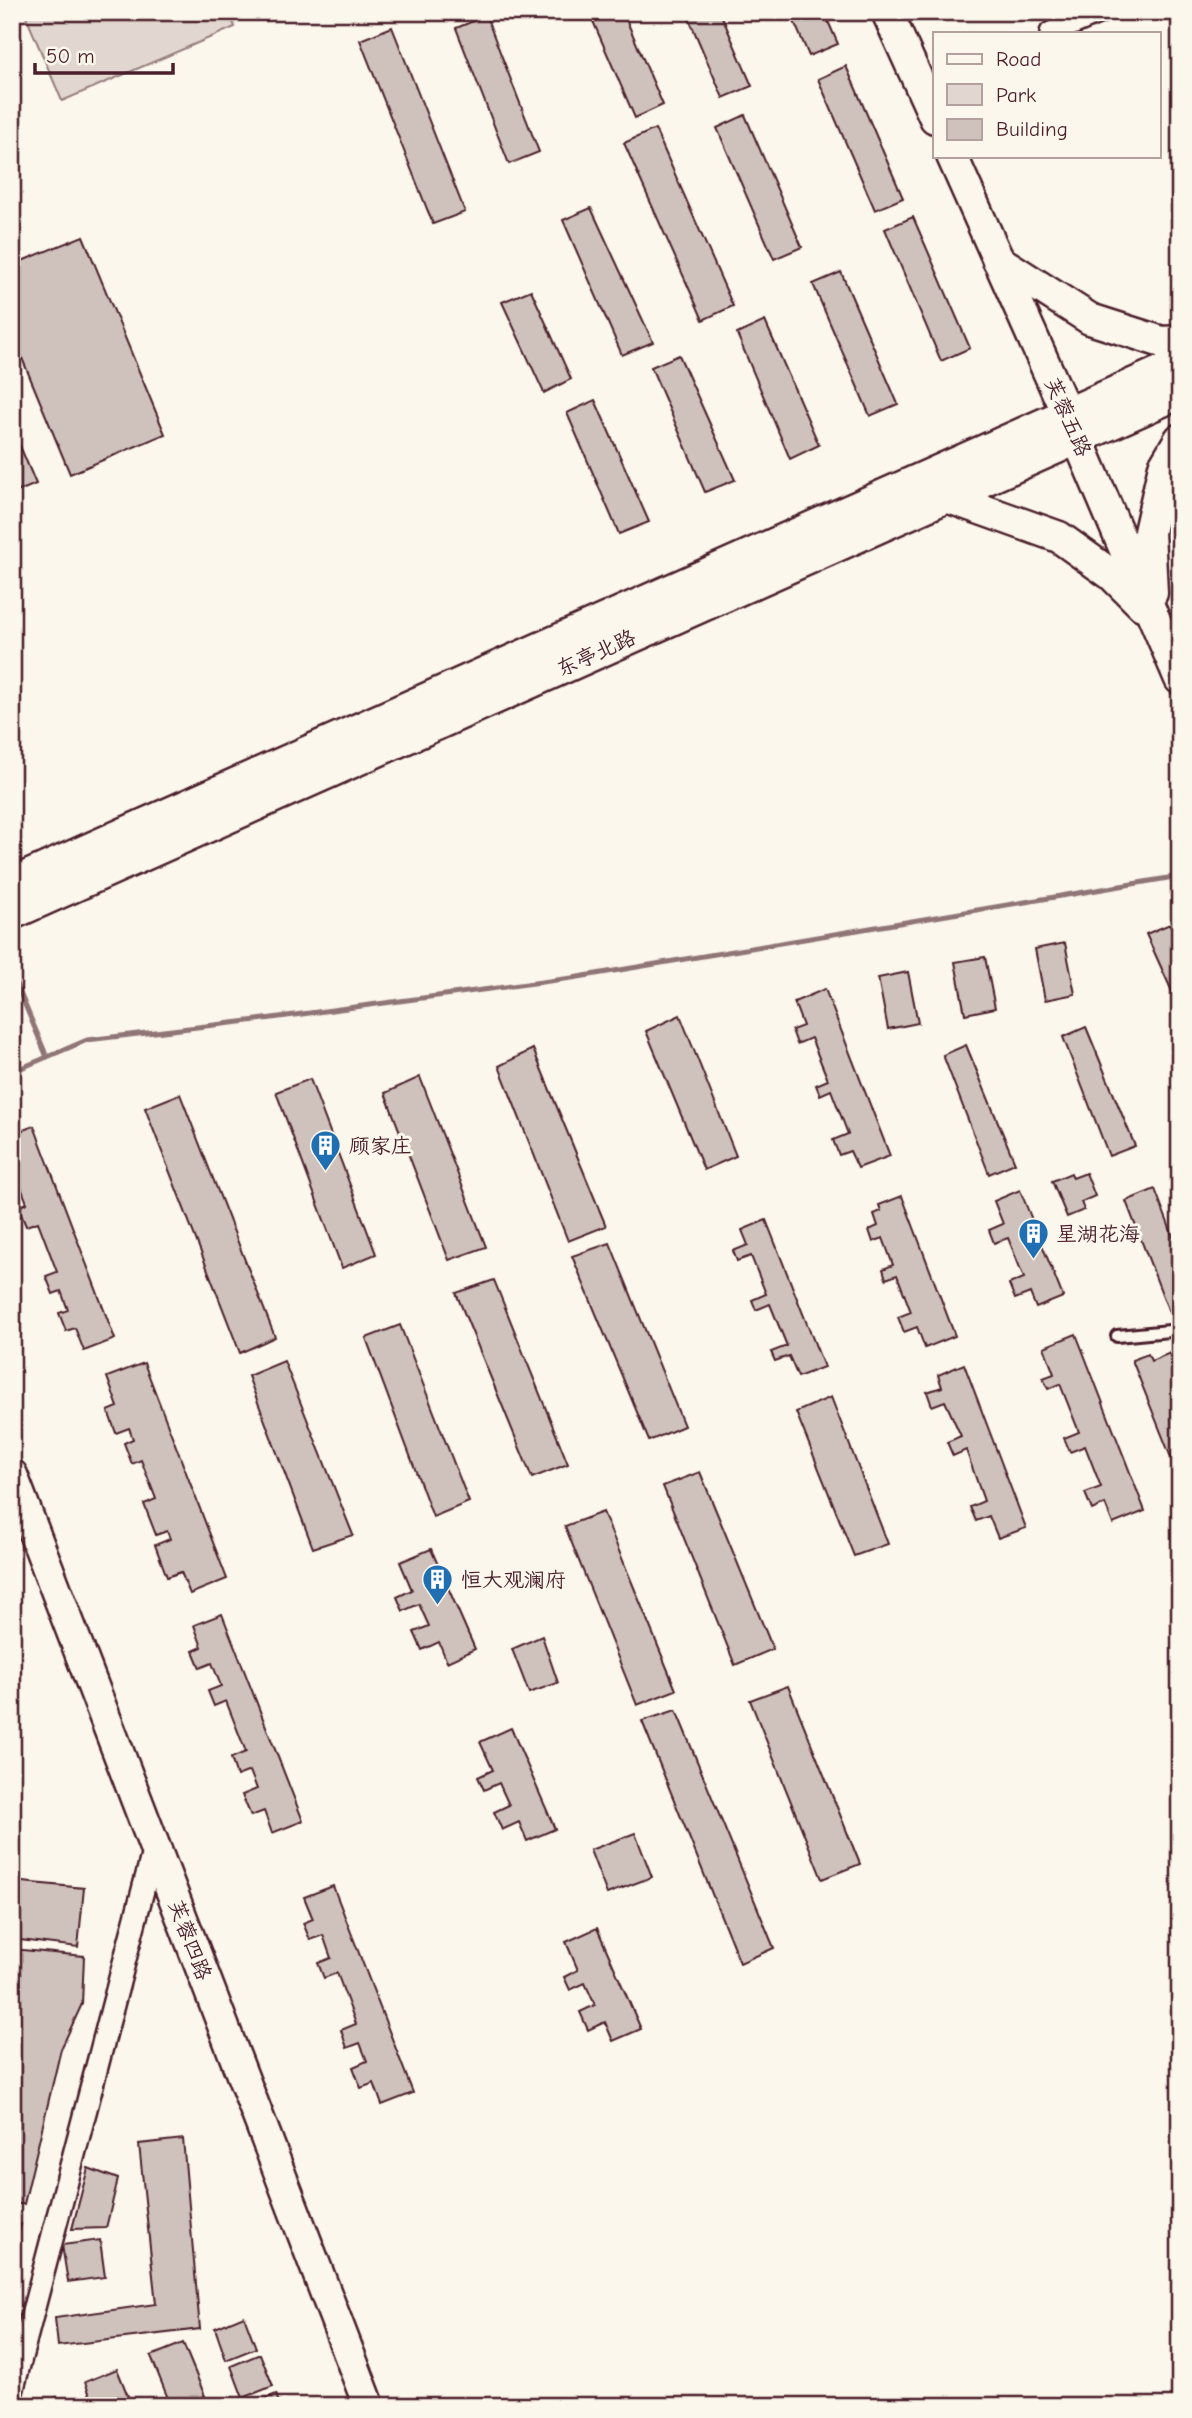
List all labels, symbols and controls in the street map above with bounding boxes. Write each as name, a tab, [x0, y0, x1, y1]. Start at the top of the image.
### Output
scale bar	[35, 32, 173, 76]
legend	[933, 32, 1160, 158]
text: 50 m	[46, 44, 95, 68]
text: Road	[996, 47, 1041, 71]
text: Park	[996, 83, 1036, 107]
text: Building	[996, 117, 1068, 141]
street label: 芙蓉五路	[1040, 374, 1096, 460]
street label: 东亭北路	[553, 625, 639, 681]
building icon: 顾家庄	[309, 1129, 343, 1173]
place label: 顾家庄	[349, 1134, 412, 1158]
building icon: 星湖花海	[1016, 1217, 1050, 1261]
place label: 星湖花海	[1056, 1222, 1140, 1246]
building icon: 恒大观澜府	[421, 1563, 455, 1607]
place label: 恒大观澜府	[461, 1568, 566, 1592]
street label: 芙蓉四路	[164, 1896, 216, 1984]

